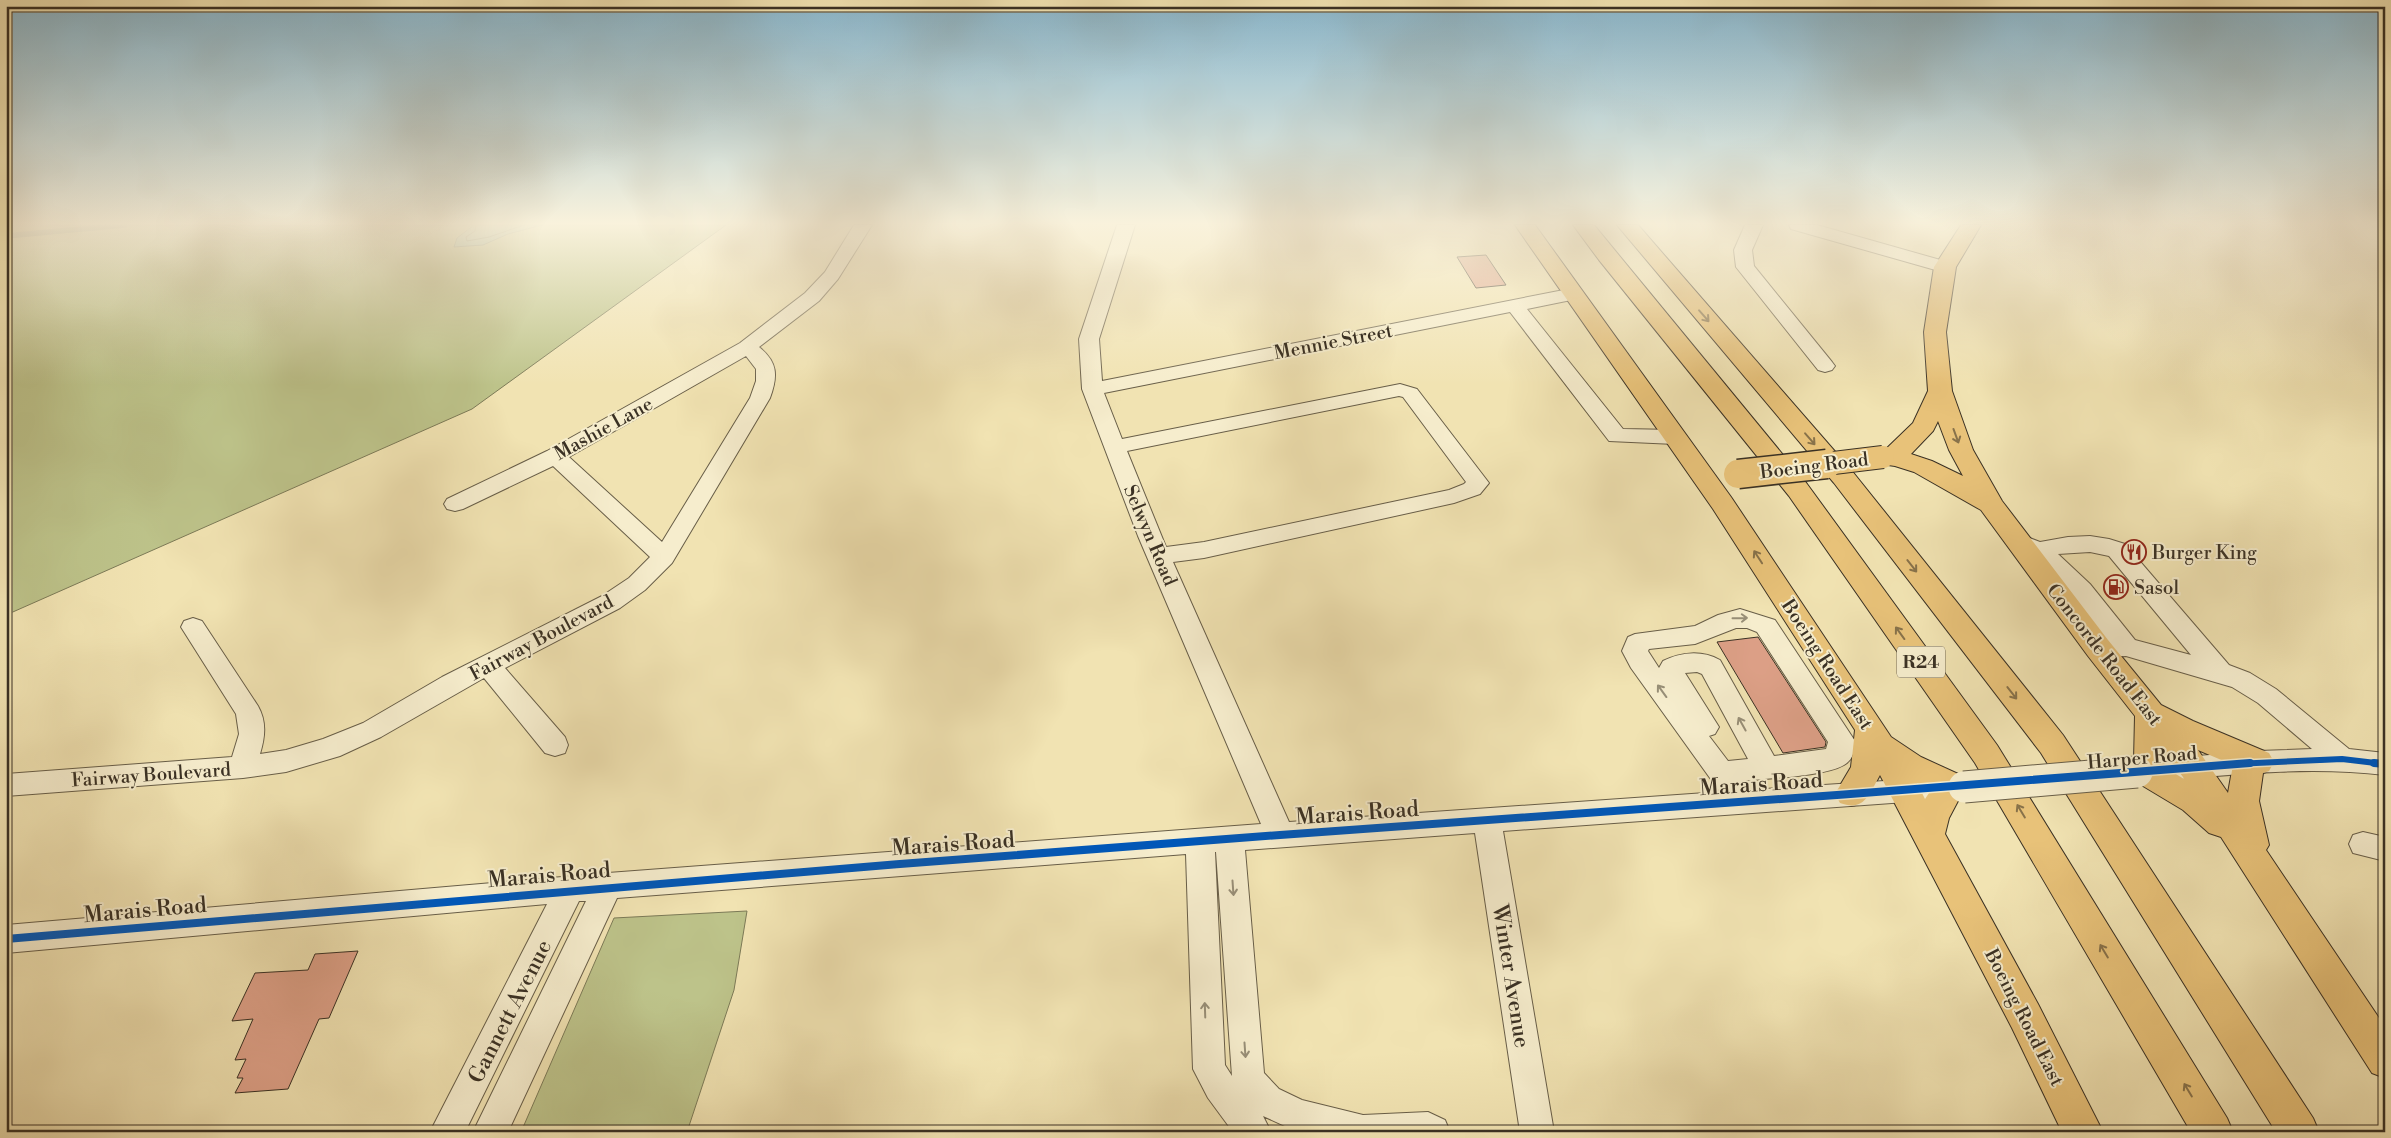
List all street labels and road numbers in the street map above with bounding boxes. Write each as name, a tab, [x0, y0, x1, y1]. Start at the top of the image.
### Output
street label: Mennie Street	[1272, 319, 1395, 365]
street label: Mashie Lane	[550, 392, 657, 466]
street label: Boeing Road	[1758, 447, 1870, 485]
street label: Selwyn Road	[1118, 481, 1182, 590]
street label: Concorde Road East	[2041, 579, 2167, 731]
street label: Fairway Boulevard	[465, 590, 618, 686]
street label: Boeing Road East	[1775, 594, 1878, 735]
road number: R24	[1897, 646, 1945, 678]
street label: Harper Road	[2086, 741, 2198, 775]
street label: Fairway Boulevard	[71, 757, 232, 793]
street label: Marais Road	[1699, 767, 1824, 802]
street label: Marais Road	[1295, 796, 1420, 831]
street label: Marais Road	[891, 827, 1016, 862]
street label: Marais Road	[486, 857, 612, 894]
street label: Marais Road	[82, 892, 208, 929]
street label: Winter Avenue	[1486, 902, 1535, 1050]
street label: Gannett Avenue	[463, 935, 558, 1088]
street label: Boeing Road East	[1979, 944, 2069, 1090]

